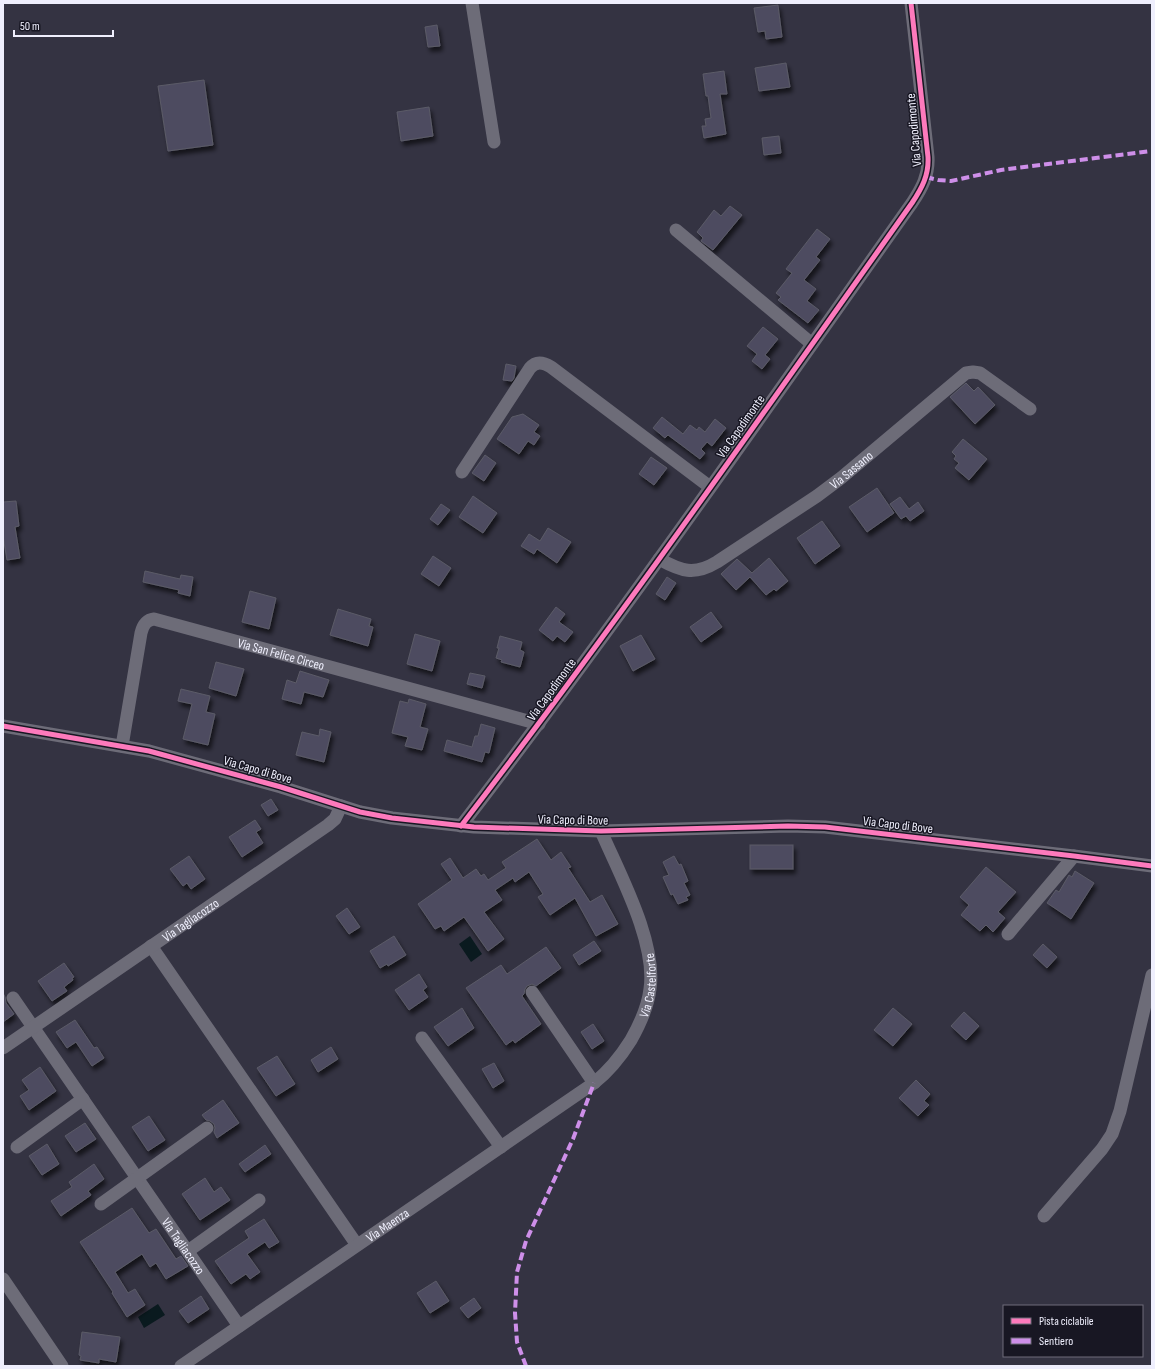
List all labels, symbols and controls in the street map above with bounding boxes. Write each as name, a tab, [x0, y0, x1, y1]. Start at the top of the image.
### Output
scale bar	[14, 12, 113, 38]
text: 50 m	[20, 19, 40, 34]
street label: Via Capodimonte	[903, 93, 925, 167]
street label: Via Capodimonte	[713, 392, 768, 461]
street label: Via Sassano	[827, 448, 876, 493]
street label: Via San Felice Circeo	[236, 635, 326, 674]
street label: Via Capodimonte	[524, 655, 580, 724]
street label: Via Capo di Bove	[222, 753, 294, 787]
street label: Via Capo di Bove	[538, 811, 608, 829]
street label: Via Capo di Bove	[862, 813, 934, 837]
street label: Via Tagliacozzo	[159, 895, 222, 945]
street label: Via Castelforte	[636, 952, 660, 1020]
street label: Via Maenza	[363, 1205, 412, 1246]
street label: Via Tagliacozzo	[158, 1215, 208, 1278]
legend	[1003, 1305, 1143, 1357]
text: Pista ciclabile	[1039, 1314, 1094, 1329]
text: Sentiero	[1039, 1334, 1073, 1349]

